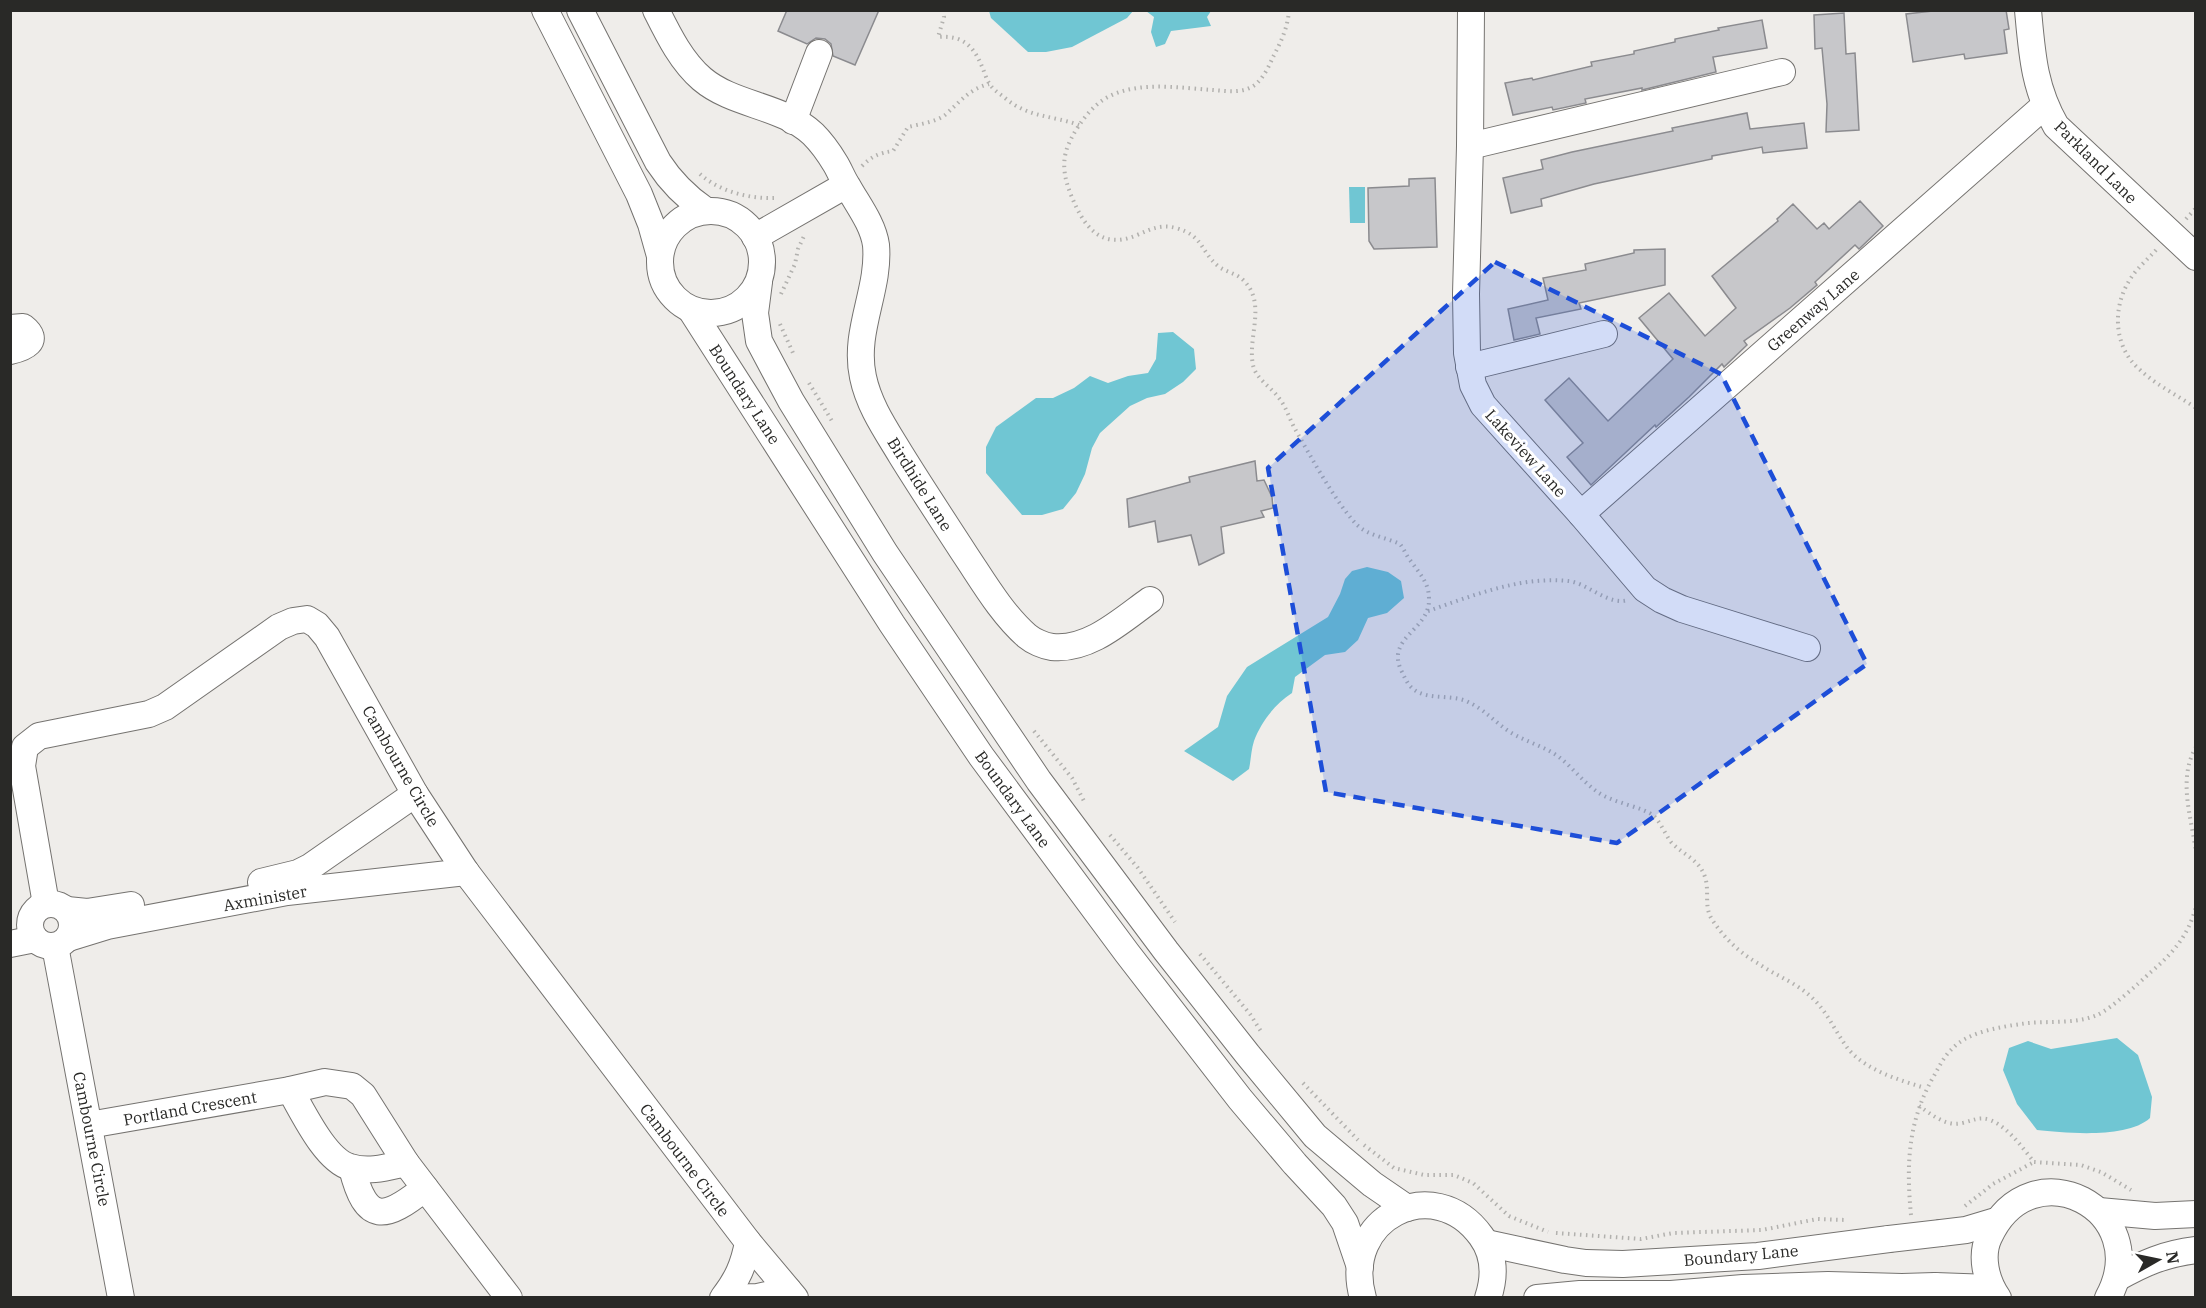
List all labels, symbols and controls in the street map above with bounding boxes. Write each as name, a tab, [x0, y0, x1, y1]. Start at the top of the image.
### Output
street label: Parkland Lane	[2050, 116, 2142, 208]
street label: Greenway Lane	[1763, 264, 1863, 356]
street label: Boundary Lane	[705, 340, 785, 448]
street label: Lakeview Lane	[1481, 405, 1571, 501]
street label: Birdhide Lane	[883, 433, 957, 535]
street label: Cambourne Circle	[358, 702, 444, 830]
street label: Boundary Lane	[971, 747, 1055, 851]
street label: Axminister	[222, 881, 308, 915]
street label: Cambourne Circle	[69, 1070, 115, 1208]
street label: Portland Crescent	[122, 1086, 259, 1130]
street label: Cambourne Circle	[636, 1099, 734, 1221]
north arrow	[2128, 1230, 2188, 1290]
street label: Boundary Lane	[1683, 1240, 1799, 1270]
text: N	[2162, 1250, 2184, 1265]

